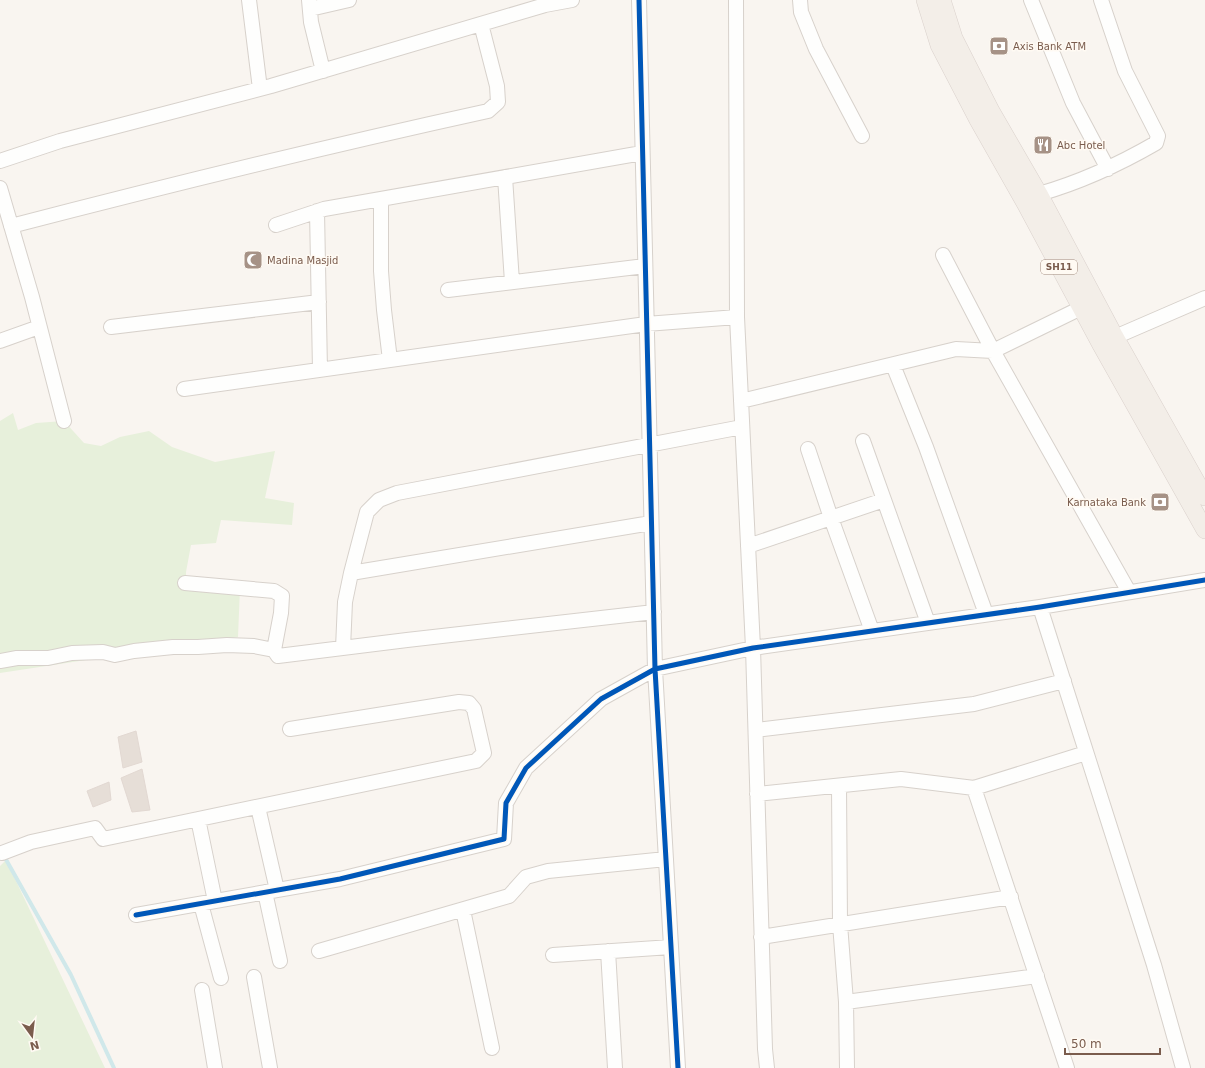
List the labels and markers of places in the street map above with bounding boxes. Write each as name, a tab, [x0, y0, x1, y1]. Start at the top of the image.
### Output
bank icon: Axis Bank ATM	[988, 35, 1010, 57]
place label: Axis Bank ATM	[1013, 41, 1086, 52]
restaurant icon: Abc Hotel	[1032, 134, 1054, 156]
place label: Abc Hotel	[1057, 140, 1105, 151]
mosque icon: Madina Masjid	[242, 249, 264, 271]
place label: Madina Masjid	[267, 255, 338, 266]
bank icon: Karnataka Bank	[1149, 491, 1171, 513]
place label: Karnataka Bank	[1067, 497, 1146, 508]

